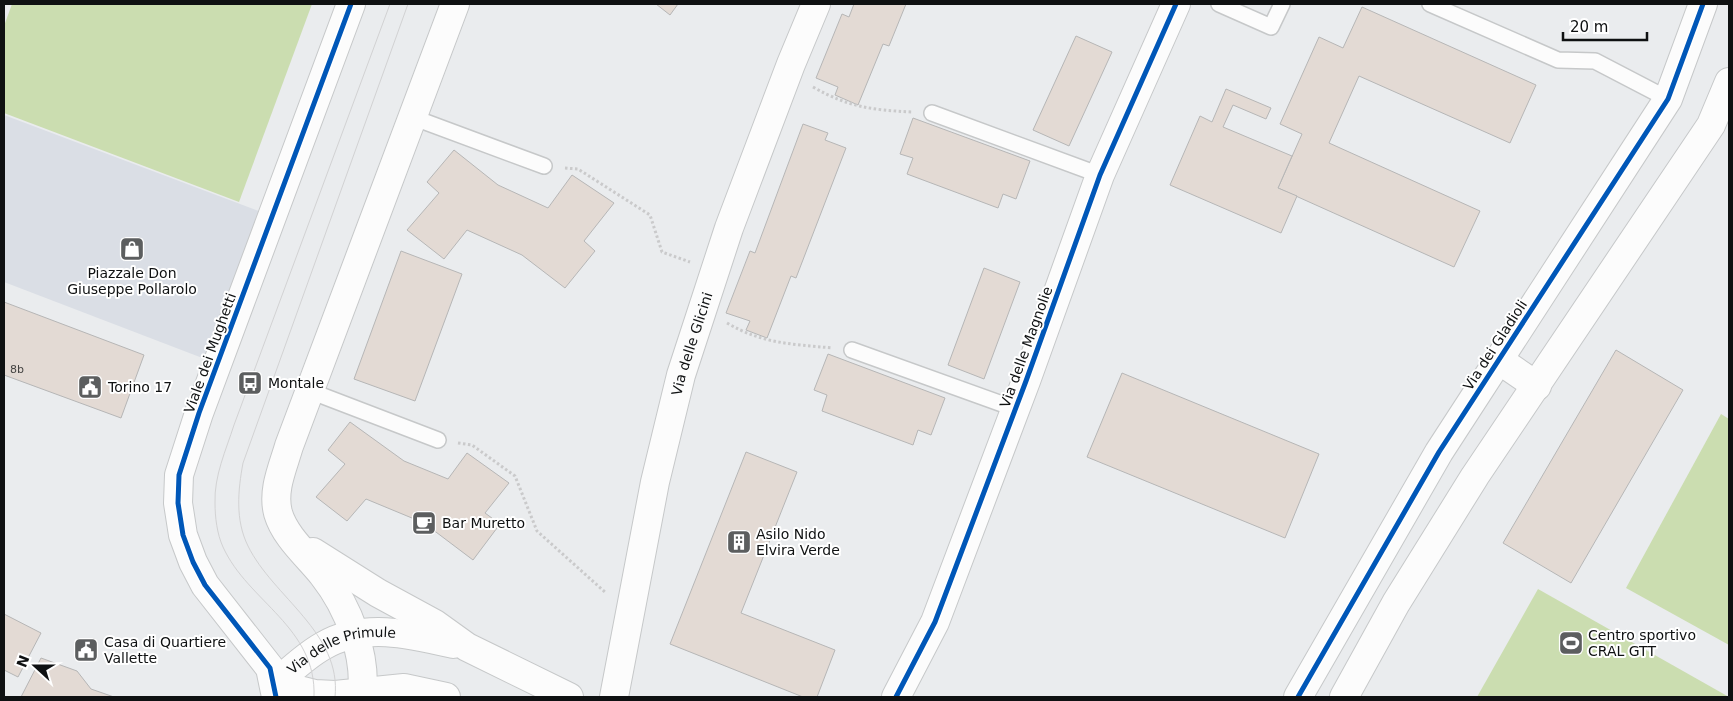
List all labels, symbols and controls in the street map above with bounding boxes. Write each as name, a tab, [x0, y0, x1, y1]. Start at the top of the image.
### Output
scale bar	[1563, 10, 1647, 42]
text: 20 m	[1570, 18, 1608, 36]
shop icon: Piazzale Don Giuseppe Pollarolo	[119, 236, 145, 262]
place label: Piazzale Don Giuseppe Pollarolo	[67, 265, 197, 297]
street label: Via delle Magnolie	[997, 284, 1055, 410]
street label: Via delle Glicini	[668, 290, 716, 397]
street label: Viale dei Mughetti	[181, 291, 239, 415]
street label: Via dei Gladioli	[1460, 297, 1530, 393]
house number: 8b	[10, 363, 24, 376]
bus stop icon: Montale	[237, 370, 263, 396]
public building icon: Torino 17	[77, 374, 103, 400]
place label: Montale	[268, 375, 324, 391]
place label: Torino 17	[107, 379, 172, 395]
cafe icon: Bar Muretto	[411, 510, 437, 536]
place label: Bar Muretto	[442, 515, 525, 531]
place label: Asilo Nido Elvira Verde	[756, 526, 840, 558]
building icon: Asilo Nido Elvira Verde	[726, 529, 752, 555]
street label: Via delle Primule	[284, 624, 397, 677]
place label: Centro sportivo CRAL GTT	[1588, 627, 1696, 659]
sports icon: Centro sportivo CRAL GTT	[1558, 630, 1584, 656]
place label: Casa di Quartiere Vallette	[104, 634, 226, 666]
public building icon: Casa di Quartiere Vallette	[73, 637, 99, 663]
north arrow	[10, 641, 60, 691]
text: N	[13, 653, 32, 670]

